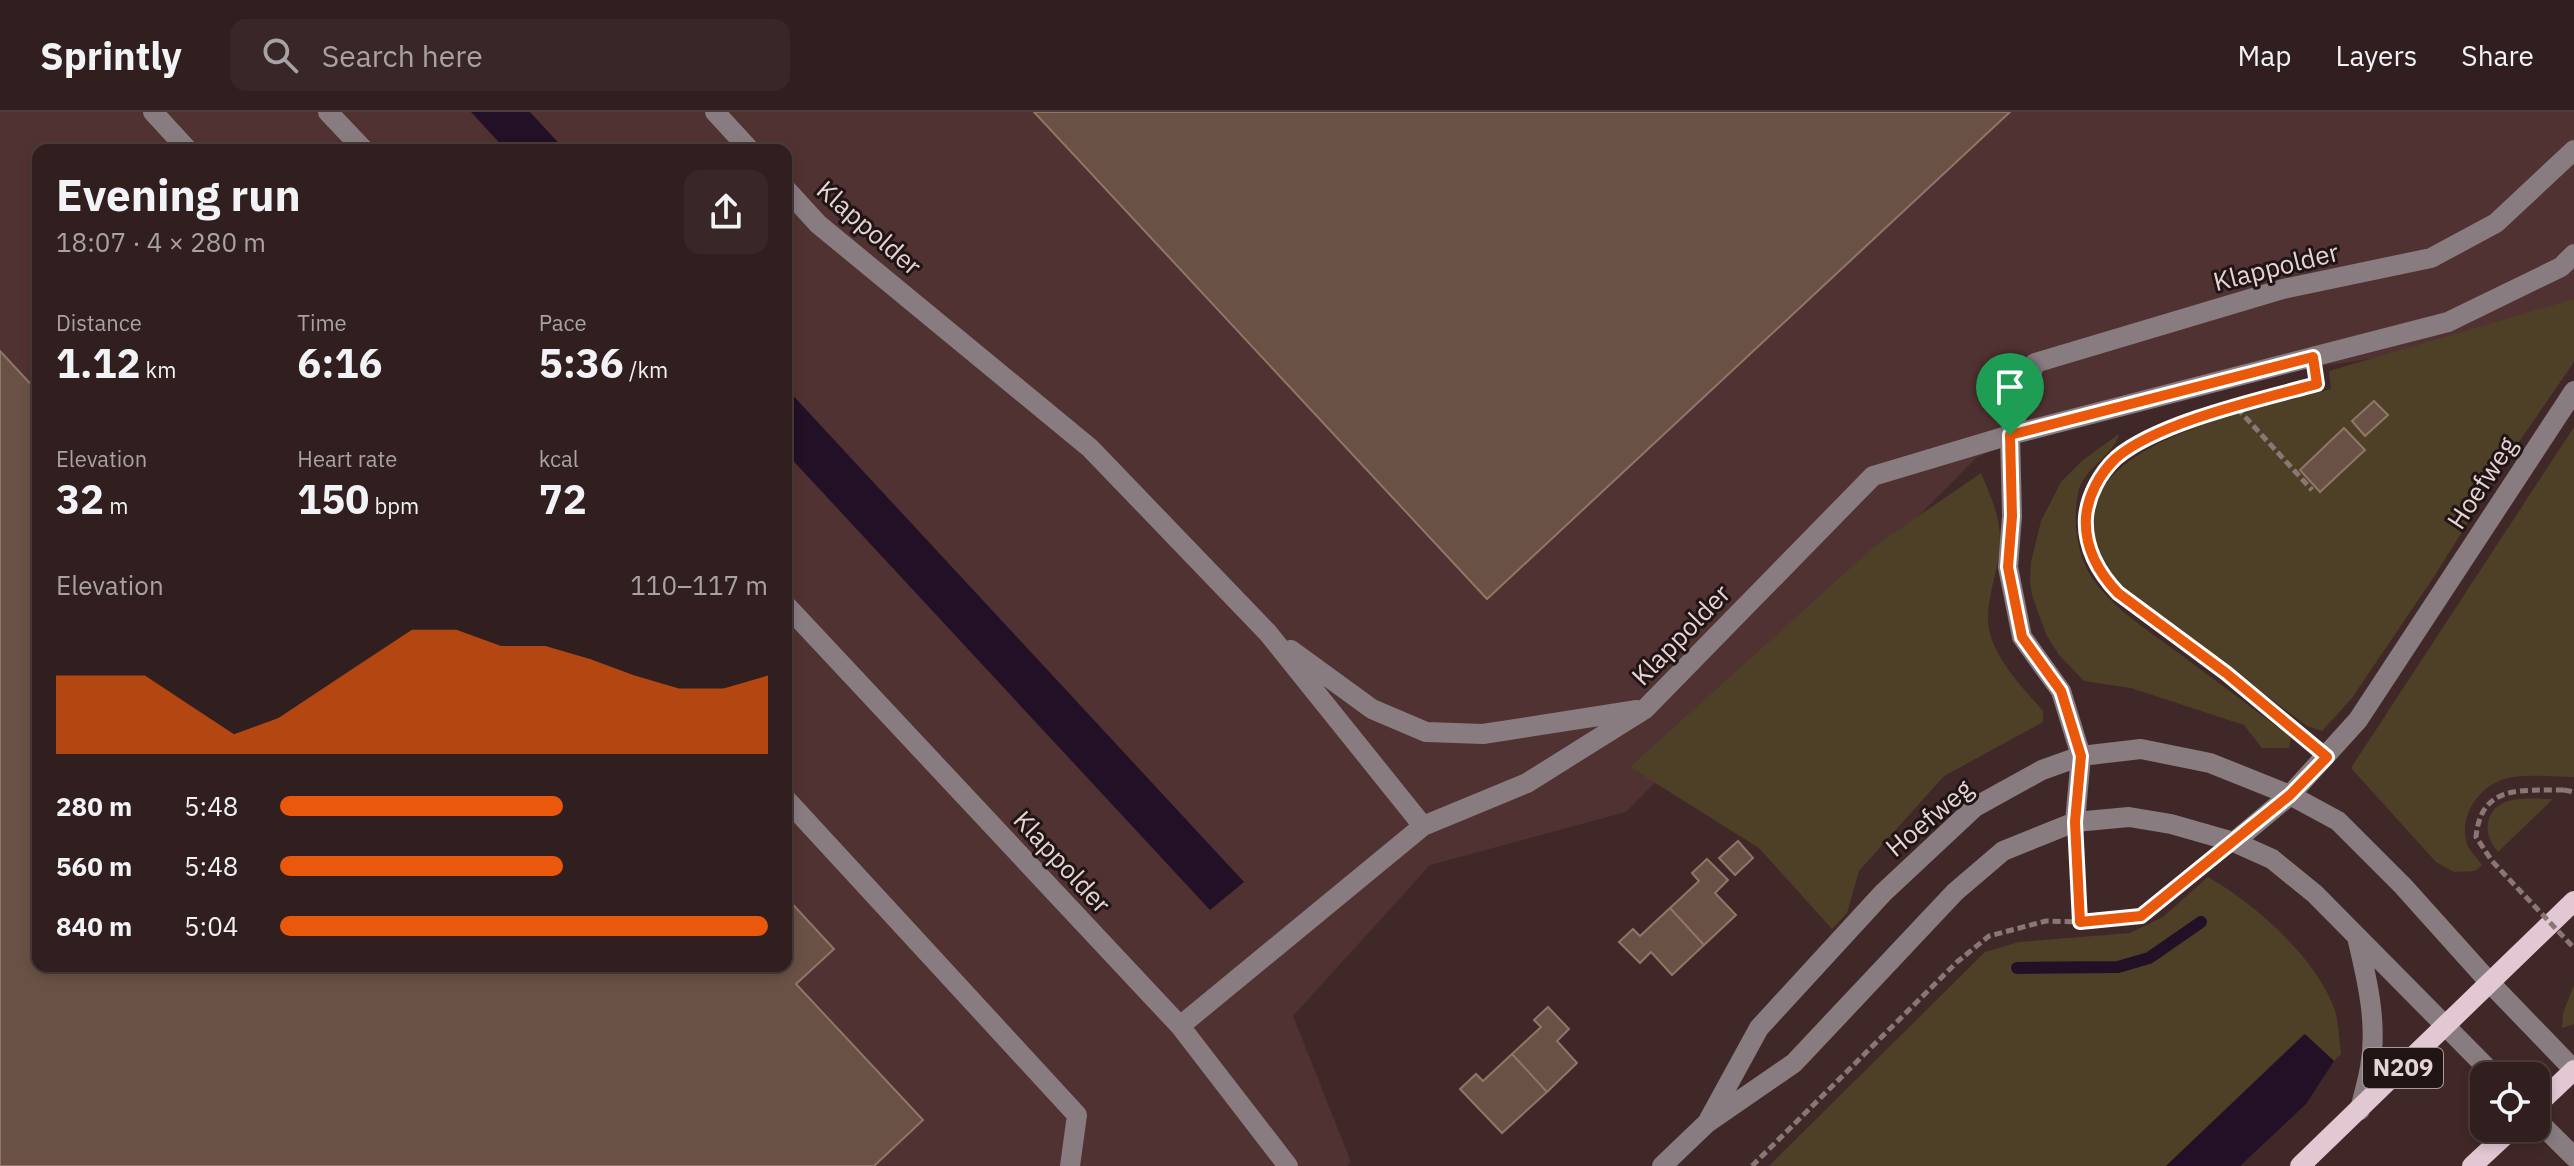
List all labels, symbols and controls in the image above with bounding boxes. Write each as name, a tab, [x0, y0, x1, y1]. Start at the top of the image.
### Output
search box	[230, 19, 790, 91]
text: Sprintly	[40, 31, 182, 80]
icon: search	[258, 33, 302, 77]
text: Search here	[322, 36, 483, 75]
text: Map	[2237, 37, 2291, 74]
text: Layers	[2335, 37, 2417, 74]
text: Share	[2461, 37, 2534, 74]
text: Evening run	[56, 166, 301, 223]
button: share	[684, 170, 768, 254]
street label: Klappolder	[810, 172, 929, 282]
text: 18:07 · 4 × 280 m	[56, 225, 266, 259]
street label: Klappolder	[2209, 234, 2342, 298]
text: Distance	[56, 308, 142, 337]
text: Time	[297, 308, 347, 337]
text: Pace	[539, 308, 587, 337]
text: 1.12	[56, 337, 140, 389]
text: 6:16	[297, 337, 383, 389]
text: 5:36	[539, 337, 624, 389]
pin	[1976, 353, 2044, 435]
text: km	[140, 355, 176, 384]
text: /km	[624, 355, 668, 384]
icon: arrive	[1988, 365, 2032, 409]
street label: Hoefweg	[2439, 430, 2524, 535]
text: Elevation	[56, 444, 147, 473]
text: Heart rate	[297, 444, 397, 473]
text: kcal	[539, 444, 579, 473]
text: 32	[56, 473, 104, 525]
text: 150	[297, 473, 369, 525]
text: 72	[539, 473, 587, 525]
text: m	[104, 491, 128, 520]
text: bpm	[369, 491, 419, 520]
text: Elevation	[56, 568, 164, 602]
text: 110–117 m	[630, 568, 768, 602]
street label: Klappolder	[1624, 576, 1737, 692]
street label: Hoefweg	[1878, 771, 1979, 864]
text: 280 m	[56, 789, 132, 823]
text: 5:48	[184, 789, 238, 823]
street label: Klappolder	[1007, 803, 1119, 920]
text: 560 m	[56, 849, 132, 883]
text: 5:48	[184, 849, 238, 883]
text: 840 m	[56, 909, 132, 943]
text: 5:04	[184, 909, 238, 943]
road number: N209	[2363, 1048, 2443, 1088]
map controls	[2470, 1062, 2550, 1142]
button: locate	[2470, 1062, 2550, 1142]

